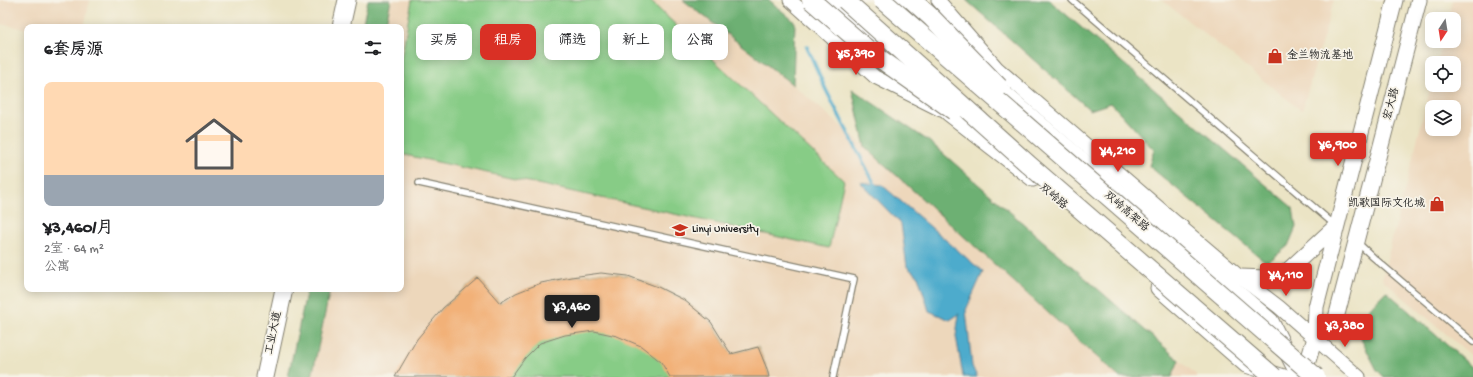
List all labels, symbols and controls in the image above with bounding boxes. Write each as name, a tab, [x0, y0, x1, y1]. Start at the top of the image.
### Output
north arrow	[1425, 12, 1461, 48]
map controls	[1425, 12, 1461, 136]
chip: 买房	[416, 24, 472, 60]
chip: 租房	[480, 24, 536, 60]
chip: 筛选	[544, 24, 600, 60]
chip: 新上	[608, 24, 664, 60]
chip: 公寓	[672, 24, 728, 60]
icon: filters	[362, 37, 384, 59]
text: 6套房源	[44, 41, 104, 61]
pin: ¥5,390	[823, 42, 889, 76]
text: ¥5,390	[837, 47, 875, 62]
shop icon: 金兰物流基地	[1266, 47, 1284, 65]
place label: 金兰物流基地	[1287, 48, 1353, 62]
button: locate	[1425, 56, 1461, 92]
street label: 宏大路	[1381, 86, 1402, 121]
button: layers	[1425, 100, 1461, 136]
icon: home	[178, 108, 250, 180]
pin: ¥6,900	[1305, 133, 1371, 167]
text: ¥6,900	[1319, 138, 1357, 153]
pin: ¥4,210	[1085, 139, 1151, 173]
text: ¥4,210	[1100, 144, 1136, 159]
street label: 双岭路	[1037, 181, 1070, 212]
street label: 双岭高架路	[1101, 189, 1151, 235]
shop icon: 凯歌国际文化城	[1428, 195, 1446, 213]
place label: 凯歌国际文化城	[1348, 197, 1425, 210]
text: ¥3,460/月	[44, 219, 113, 239]
school or university icon: Linyi University	[671, 221, 689, 239]
place label: Linyi University	[692, 224, 759, 236]
text: 2室 · 64 m²	[44, 242, 104, 257]
text: 公寓	[44, 260, 70, 275]
pin: ¥4,110	[1253, 263, 1319, 297]
text: ¥4,110	[1269, 268, 1303, 283]
pin: ¥3,460	[539, 295, 605, 329]
text: ¥3,460	[554, 300, 590, 315]
street label: 工业大道	[263, 310, 284, 356]
pin: ¥3,380	[1312, 314, 1378, 348]
text: ¥3,380	[1326, 319, 1364, 334]

